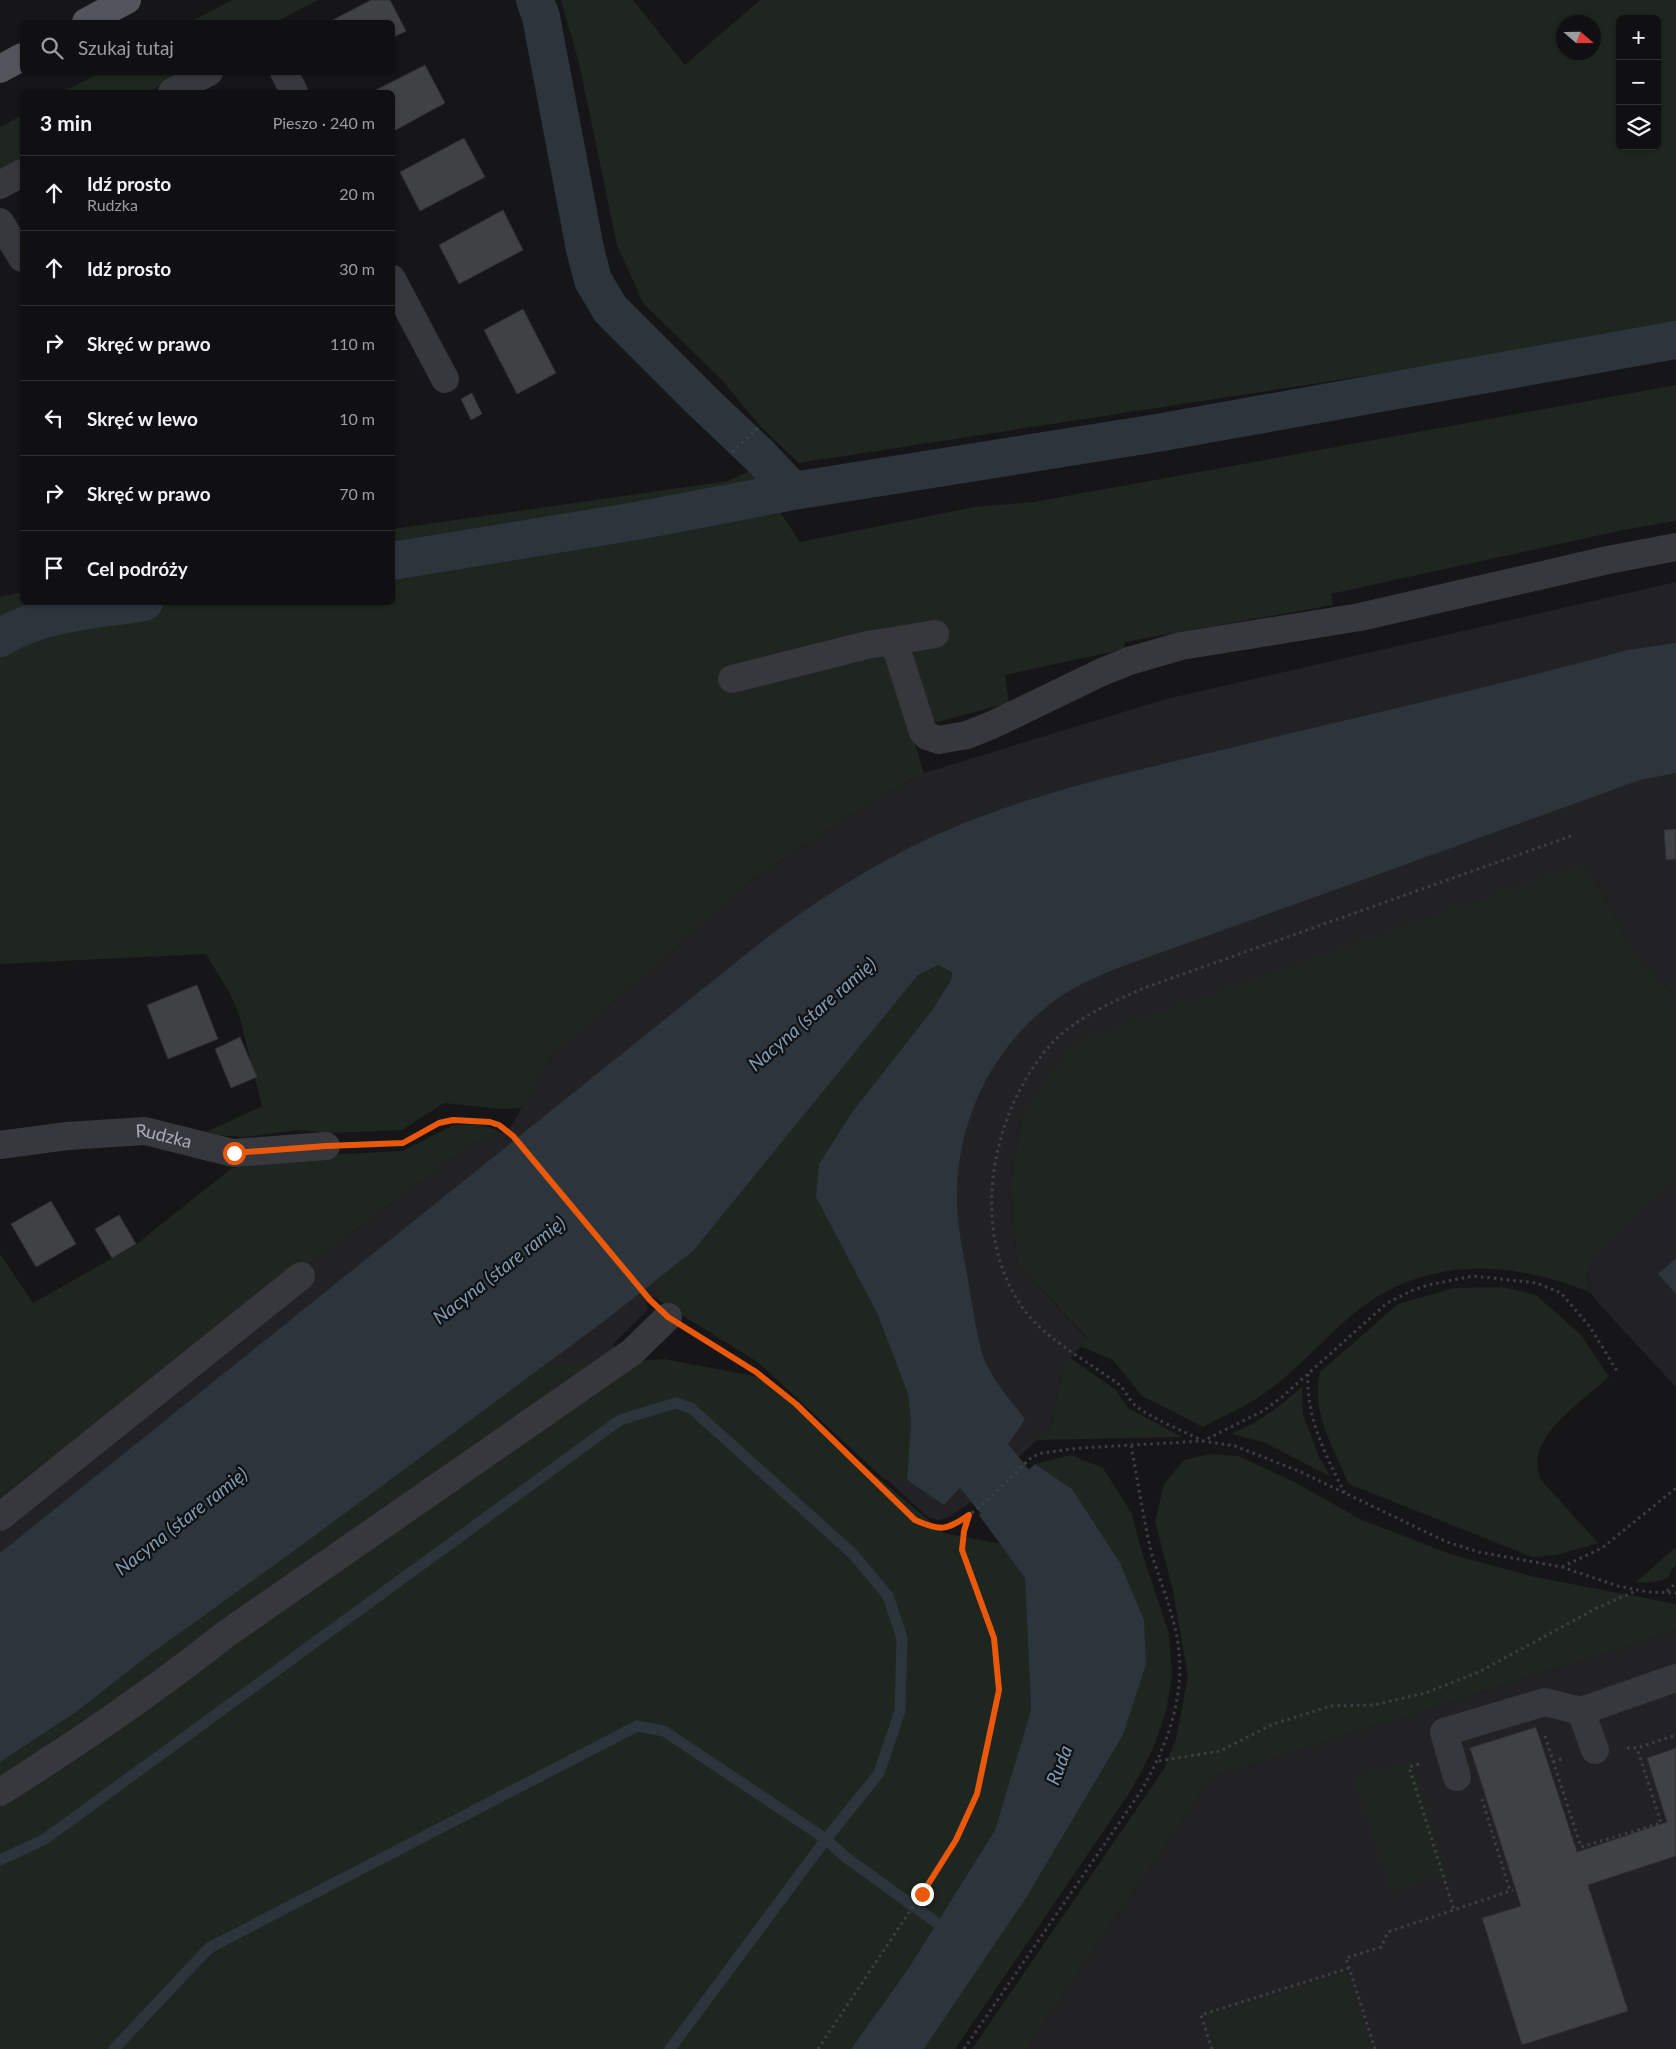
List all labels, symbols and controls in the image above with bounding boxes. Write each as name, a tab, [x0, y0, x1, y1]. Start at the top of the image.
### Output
north arrow	[1556, 15, 1601, 60]
map controls	[1616, 15, 1661, 150]
button: +	[1616, 15, 1661, 60]
search box	[20, 20, 395, 75]
icon: search	[38, 34, 66, 62]
text: Szukaj tutaj	[78, 36, 174, 59]
button: −	[1616, 60, 1661, 105]
button: layers	[1616, 105, 1661, 150]
text: 3 min	[40, 110, 92, 135]
text: Pieszo · 240 m	[273, 113, 375, 132]
text: Idź prosto	[87, 172, 171, 195]
icon: ahead	[40, 179, 68, 207]
text: 20 m	[339, 184, 375, 203]
text: Rudzka	[87, 195, 138, 214]
icon: ahead	[40, 254, 68, 282]
text: Idź prosto	[87, 257, 171, 280]
text: 30 m	[339, 259, 375, 278]
icon: right	[40, 329, 68, 357]
text: Skręć w prawo	[87, 332, 211, 355]
text: 110 m	[330, 334, 375, 353]
icon: left	[40, 404, 68, 432]
text: Skręć w lewo	[87, 407, 198, 430]
text: 10 m	[339, 409, 375, 428]
icon: right	[40, 479, 68, 507]
text: Skręć w prawo	[87, 482, 211, 505]
text: 70 m	[339, 484, 375, 503]
icon: arrive	[40, 554, 68, 582]
text: Cel podróży	[87, 557, 188, 580]
water label: Nacyna (stare ramię)	[743, 952, 880, 1075]
street label: Rudzka	[135, 1119, 194, 1152]
route start	[223, 1142, 246, 1165]
water label: Nacyna (stare ramię)	[428, 1211, 570, 1328]
water label: Nacyna (stare ramię)	[110, 1462, 252, 1579]
water label: Ruda	[1041, 1742, 1077, 1788]
route end	[911, 1883, 934, 1906]

